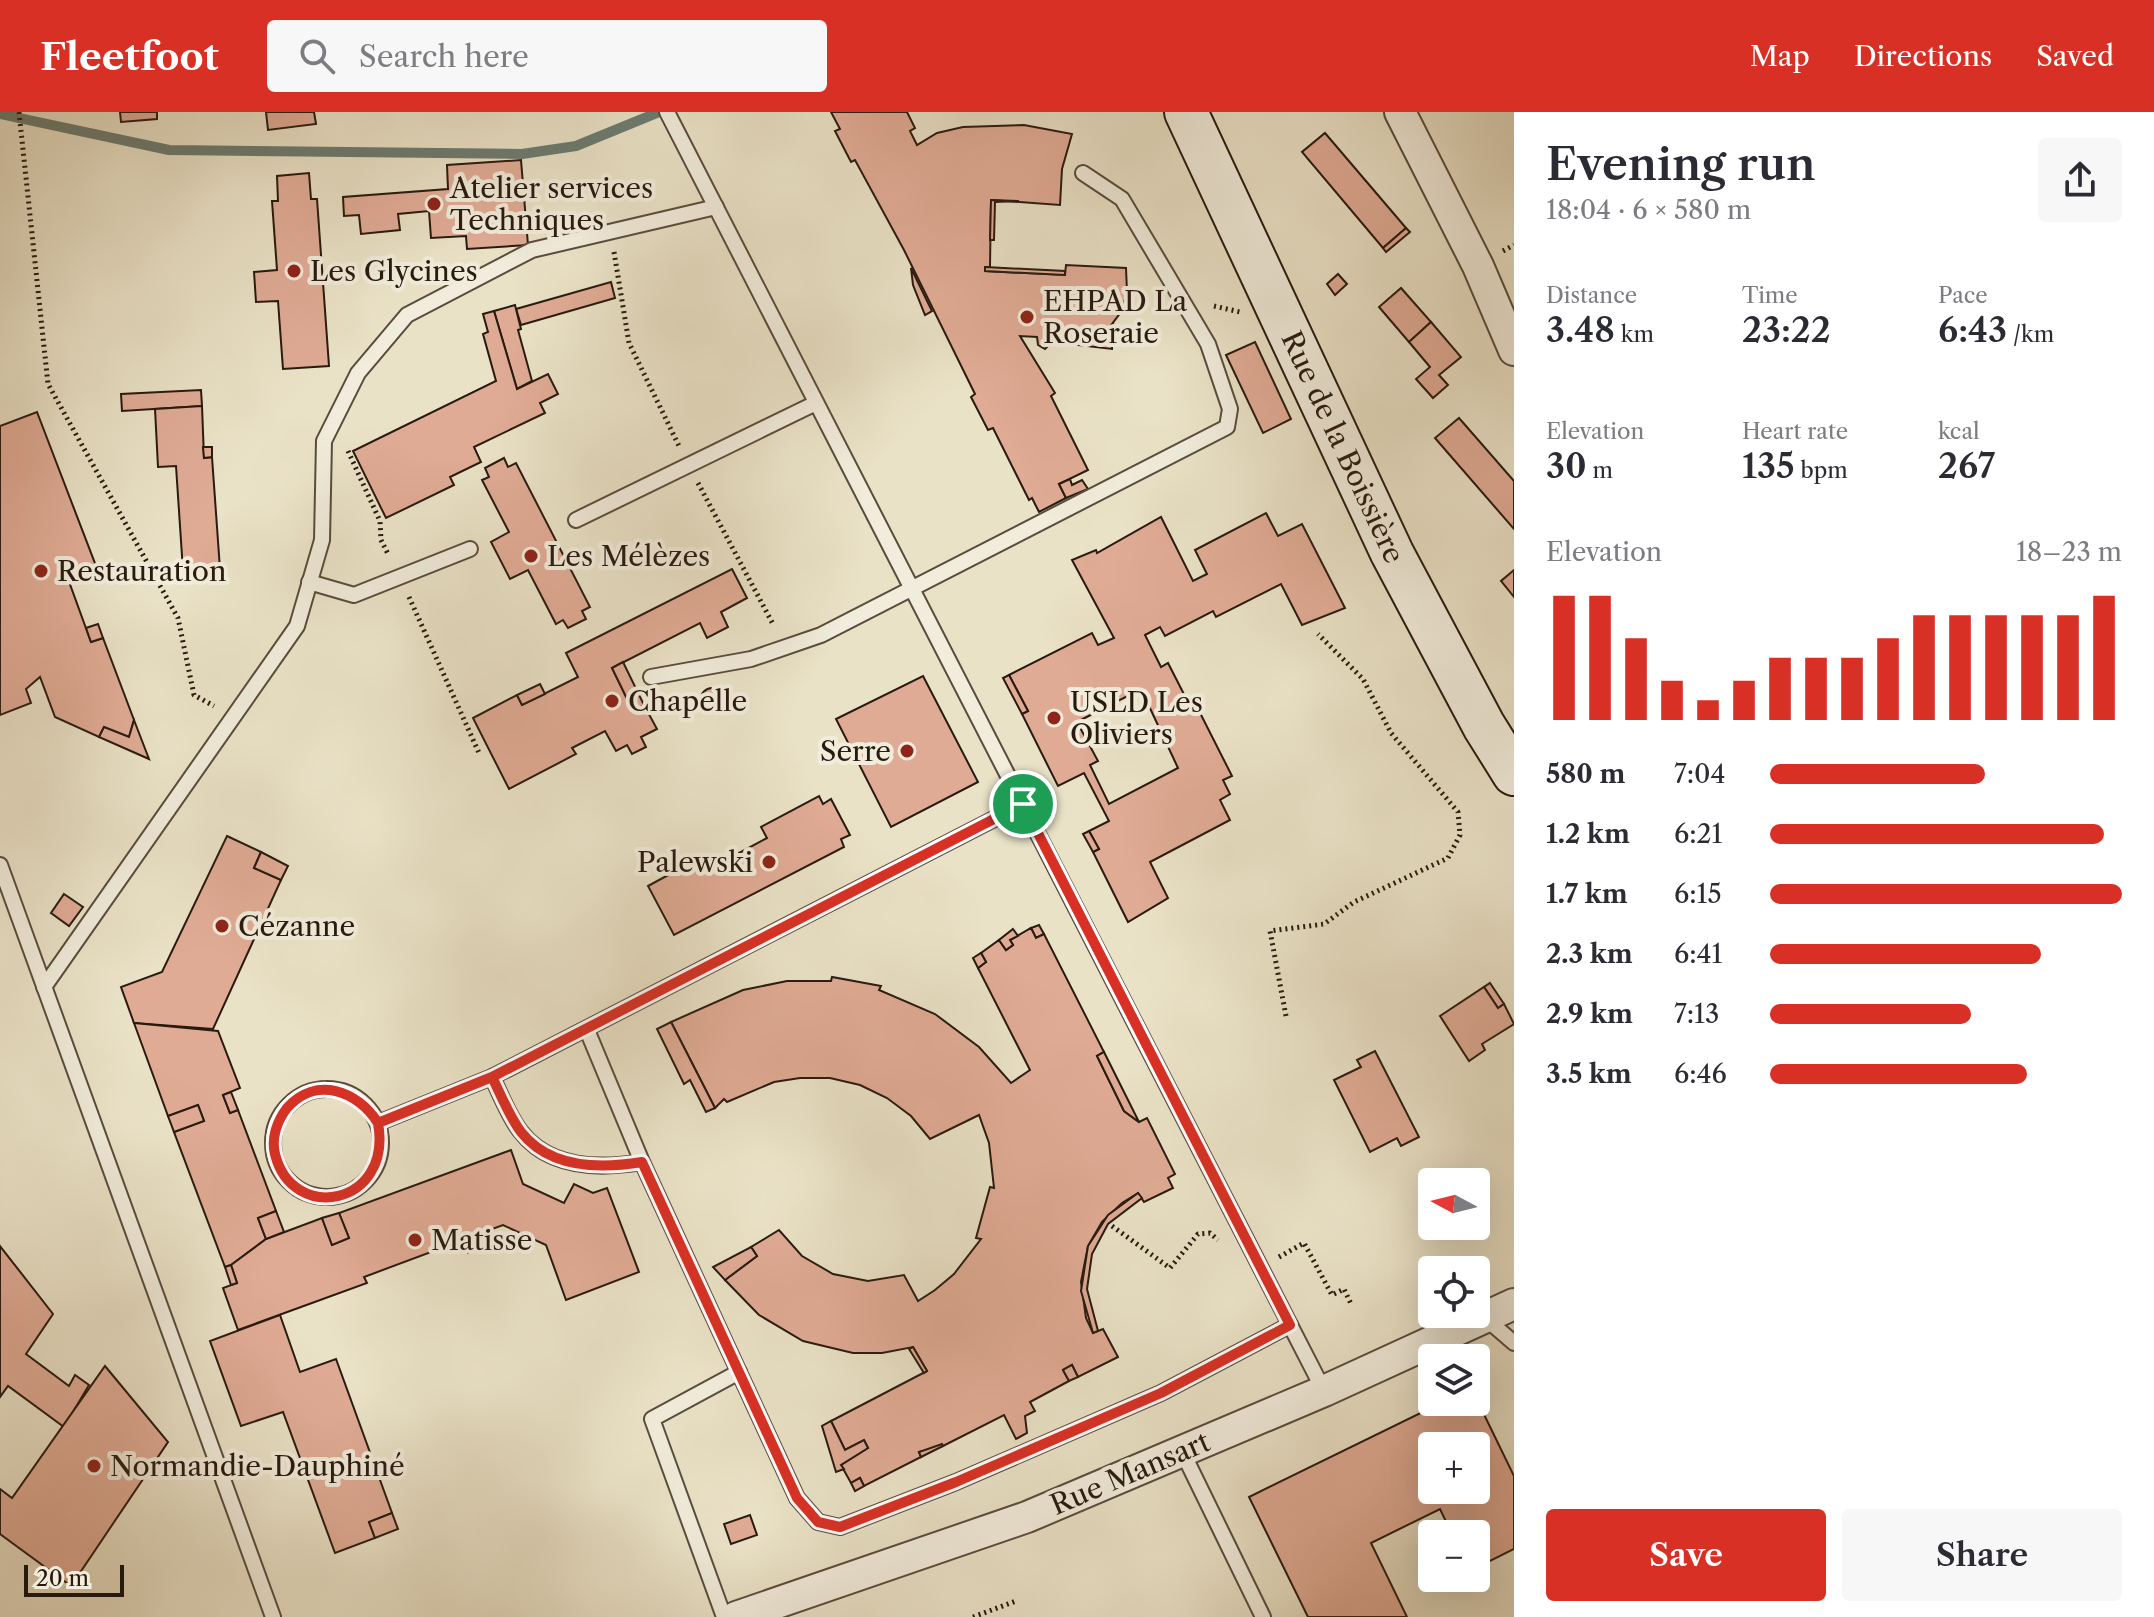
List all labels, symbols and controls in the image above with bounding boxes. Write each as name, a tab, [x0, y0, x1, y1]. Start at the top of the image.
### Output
search box	[267, 20, 827, 92]
text: Fleetfoot	[40, 33, 219, 80]
icon: search	[295, 34, 339, 78]
text: Search here	[359, 38, 529, 75]
text: Map	[1750, 39, 1810, 73]
text: Directions	[1854, 39, 1992, 73]
text: Saved	[2036, 39, 2114, 73]
text: Evening run	[1546, 137, 1816, 191]
button: share	[2038, 138, 2122, 222]
place label: Atelier services Techniques	[449, 171, 653, 237]
text: 18:04 · 6 × 580 m	[1546, 194, 1751, 226]
marker: Atelier services Techniques	[425, 195, 443, 213]
place label: Les Glycines	[310, 254, 478, 288]
marker: Les Glycines	[285, 262, 303, 280]
text: Distance	[1546, 282, 1637, 309]
text: Time	[1742, 282, 1798, 309]
text: Pace	[1938, 282, 1988, 309]
place label: EHPAD La Roseraie	[1043, 284, 1188, 350]
marker: EHPAD La Roseraie	[1018, 308, 1036, 326]
text: 3.48	[1546, 309, 1615, 351]
text: 23:22	[1742, 309, 1831, 351]
text: 6:43	[1938, 309, 2007, 351]
text: km	[1615, 321, 1654, 348]
text: /km	[2007, 321, 2054, 348]
street label: Rue de la Boissière	[1274, 326, 1412, 568]
text: Elevation	[1546, 418, 1644, 445]
text: Heart rate	[1742, 418, 1848, 445]
text: kcal	[1938, 418, 1980, 445]
text: 30	[1546, 445, 1587, 487]
text: 135	[1742, 445, 1795, 487]
text: 267	[1938, 445, 1995, 487]
text: m	[1587, 457, 1613, 484]
text: bpm	[1795, 457, 1848, 484]
text: Elevation	[1546, 536, 1662, 568]
text: 18–23 m	[2016, 536, 2122, 568]
place label: Les Mélèzes	[547, 539, 710, 573]
marker: Les Mélèzes	[522, 547, 540, 565]
place label: Restauration	[57, 554, 227, 588]
marker: Restauration	[32, 562, 50, 580]
place label: Chapelle	[628, 684, 747, 718]
place label: USLD Les Oliviers	[1070, 685, 1203, 751]
marker: Chapelle	[603, 692, 621, 710]
marker: USLD Les Oliviers	[1045, 709, 1063, 727]
place label: Serre	[820, 734, 891, 768]
marker: Serre	[898, 742, 916, 760]
text: 580 m	[1546, 758, 1625, 790]
text: 7:04	[1674, 758, 1726, 790]
pin	[989, 770, 1057, 838]
icon: arrive	[1001, 782, 1045, 826]
text: 1.2 km	[1546, 818, 1630, 850]
text: 6:21	[1674, 818, 1722, 850]
place label: Palewski	[637, 845, 753, 879]
marker: Palewski	[760, 853, 778, 871]
text: 1.7 km	[1546, 878, 1628, 910]
text: 6:15	[1674, 878, 1722, 910]
place label: Cézanne	[238, 909, 355, 943]
marker: Cézanne	[213, 917, 231, 935]
text: 2.3 km	[1546, 938, 1633, 970]
text: 6:41	[1674, 938, 1722, 970]
text: 2.9 km	[1546, 998, 1633, 1030]
text: 7:13	[1674, 998, 1719, 1030]
text: 3.5 km	[1546, 1058, 1632, 1090]
text: 6:46	[1674, 1058, 1727, 1090]
north arrow	[1418, 1168, 1490, 1240]
map controls	[1418, 1168, 1490, 1592]
place label: Matisse	[431, 1223, 532, 1257]
marker: Matisse	[406, 1231, 424, 1249]
button: locate	[1418, 1256, 1490, 1328]
button: layers	[1418, 1344, 1490, 1416]
street label: Rue Mansart	[1045, 1424, 1215, 1522]
button: +	[1418, 1432, 1490, 1504]
place label: Normandie-Dauphiné	[110, 1449, 405, 1483]
marker: Normandie-Dauphiné	[85, 1457, 103, 1475]
button: Save	[1546, 1509, 1826, 1601]
button: Share	[1842, 1509, 2122, 1601]
button: −	[1418, 1520, 1490, 1592]
scale bar	[24, 1561, 124, 1597]
text: 20 m	[36, 1565, 89, 1592]

